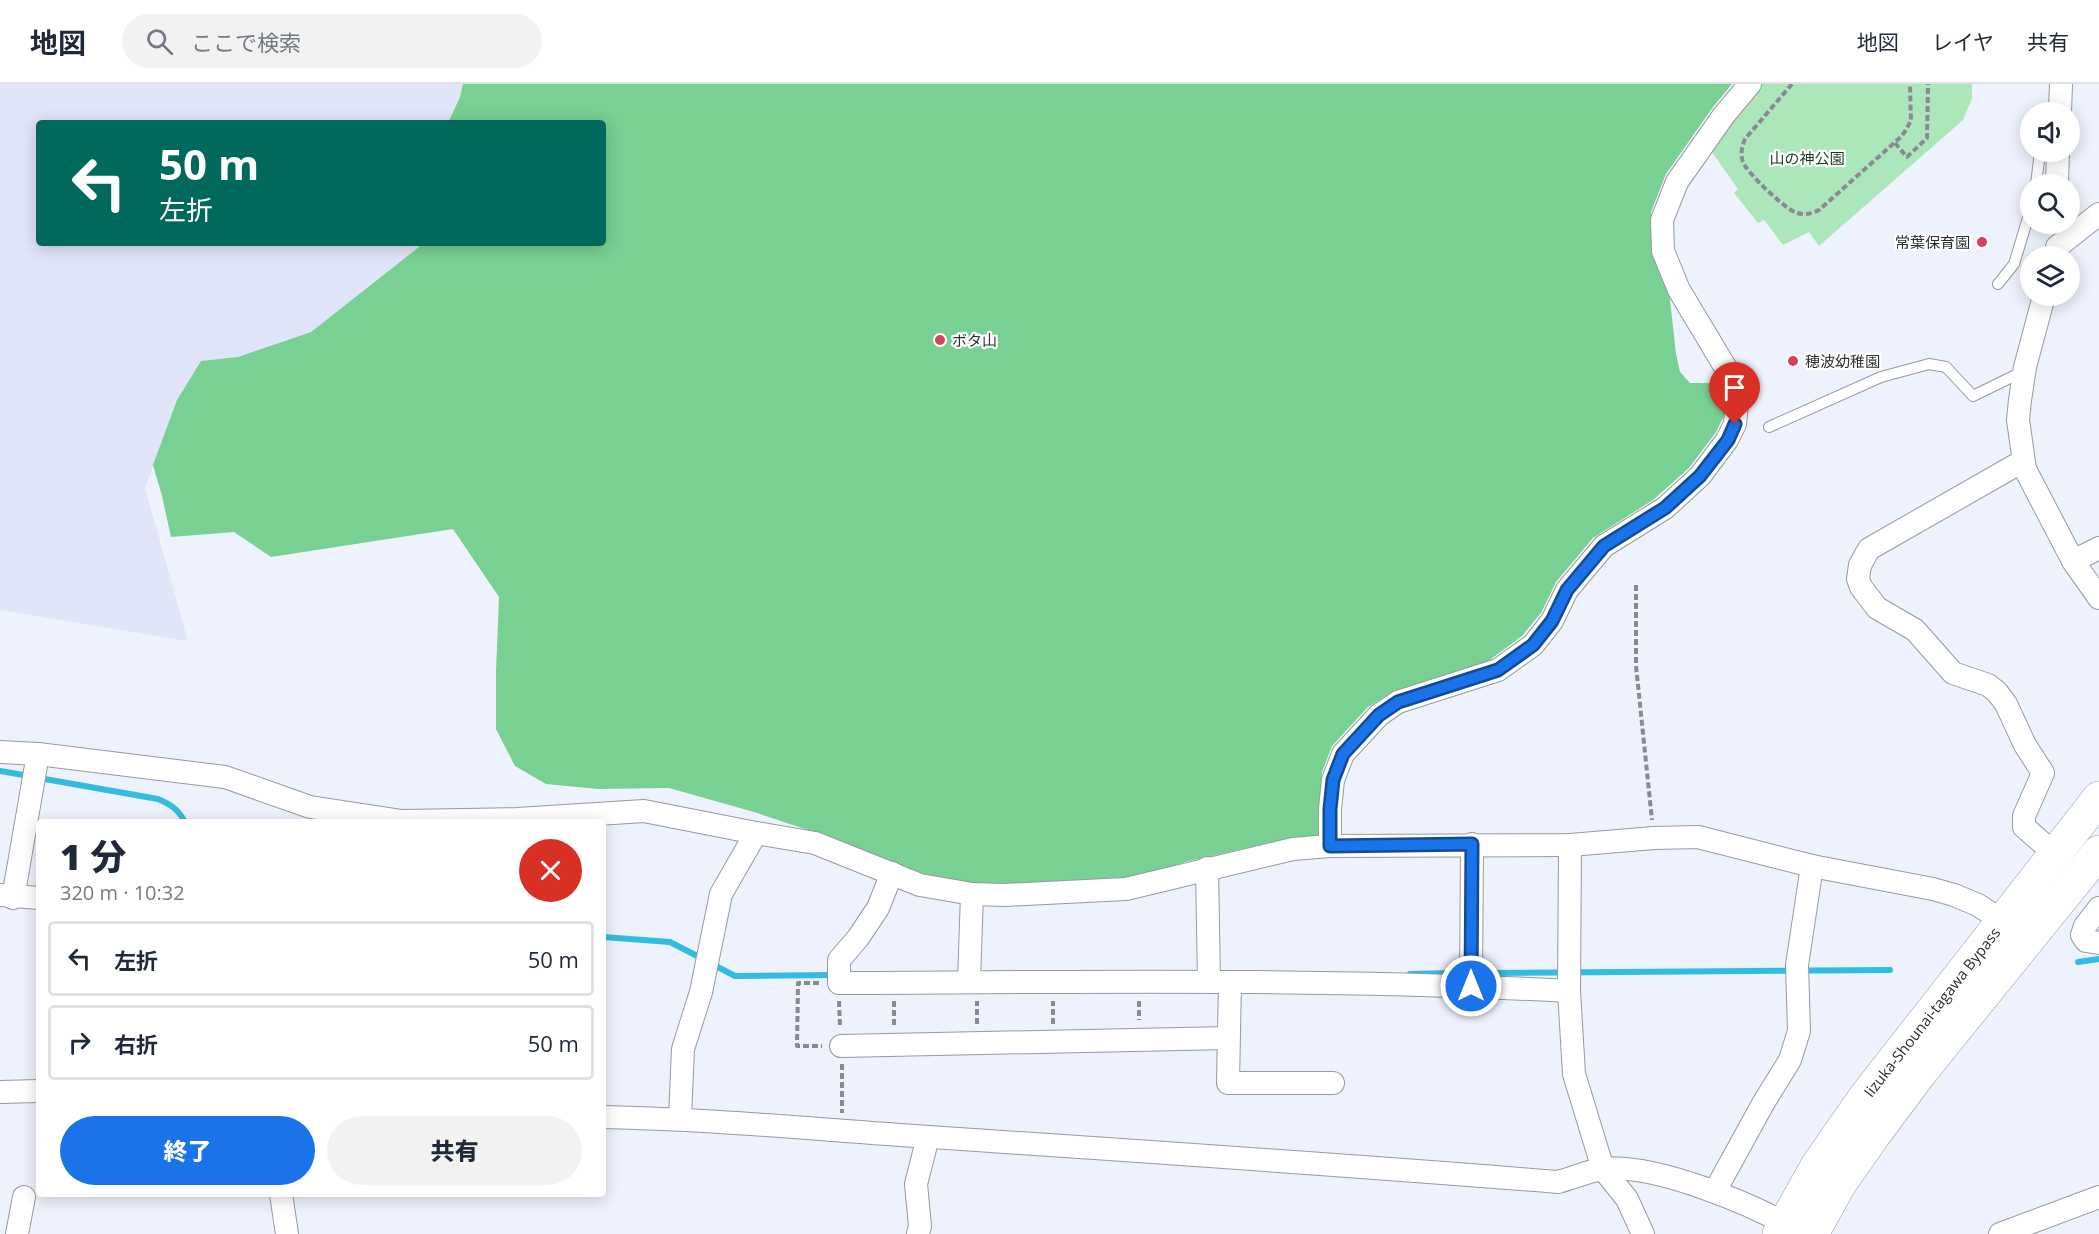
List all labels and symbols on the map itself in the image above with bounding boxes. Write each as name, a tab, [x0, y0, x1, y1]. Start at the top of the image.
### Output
park label: 山の神公園	[1769, 148, 1845, 168]
place label: 常葉保育園	[1895, 232, 1970, 252]
marker: 常葉保育園	[1975, 235, 1989, 249]
place label: ボタ山	[952, 330, 997, 350]
marker: ボタ山	[933, 333, 947, 347]
place label: 穂波幼稚園	[1805, 351, 1880, 371]
marker: 穂波幼稚園	[1786, 354, 1800, 368]
pin	[1709, 362, 1760, 424]
street label: Iizuka-Shounai-tagawa Bypass	[1859, 923, 2004, 1101]
position arrow	[1439, 954, 1503, 1018]

